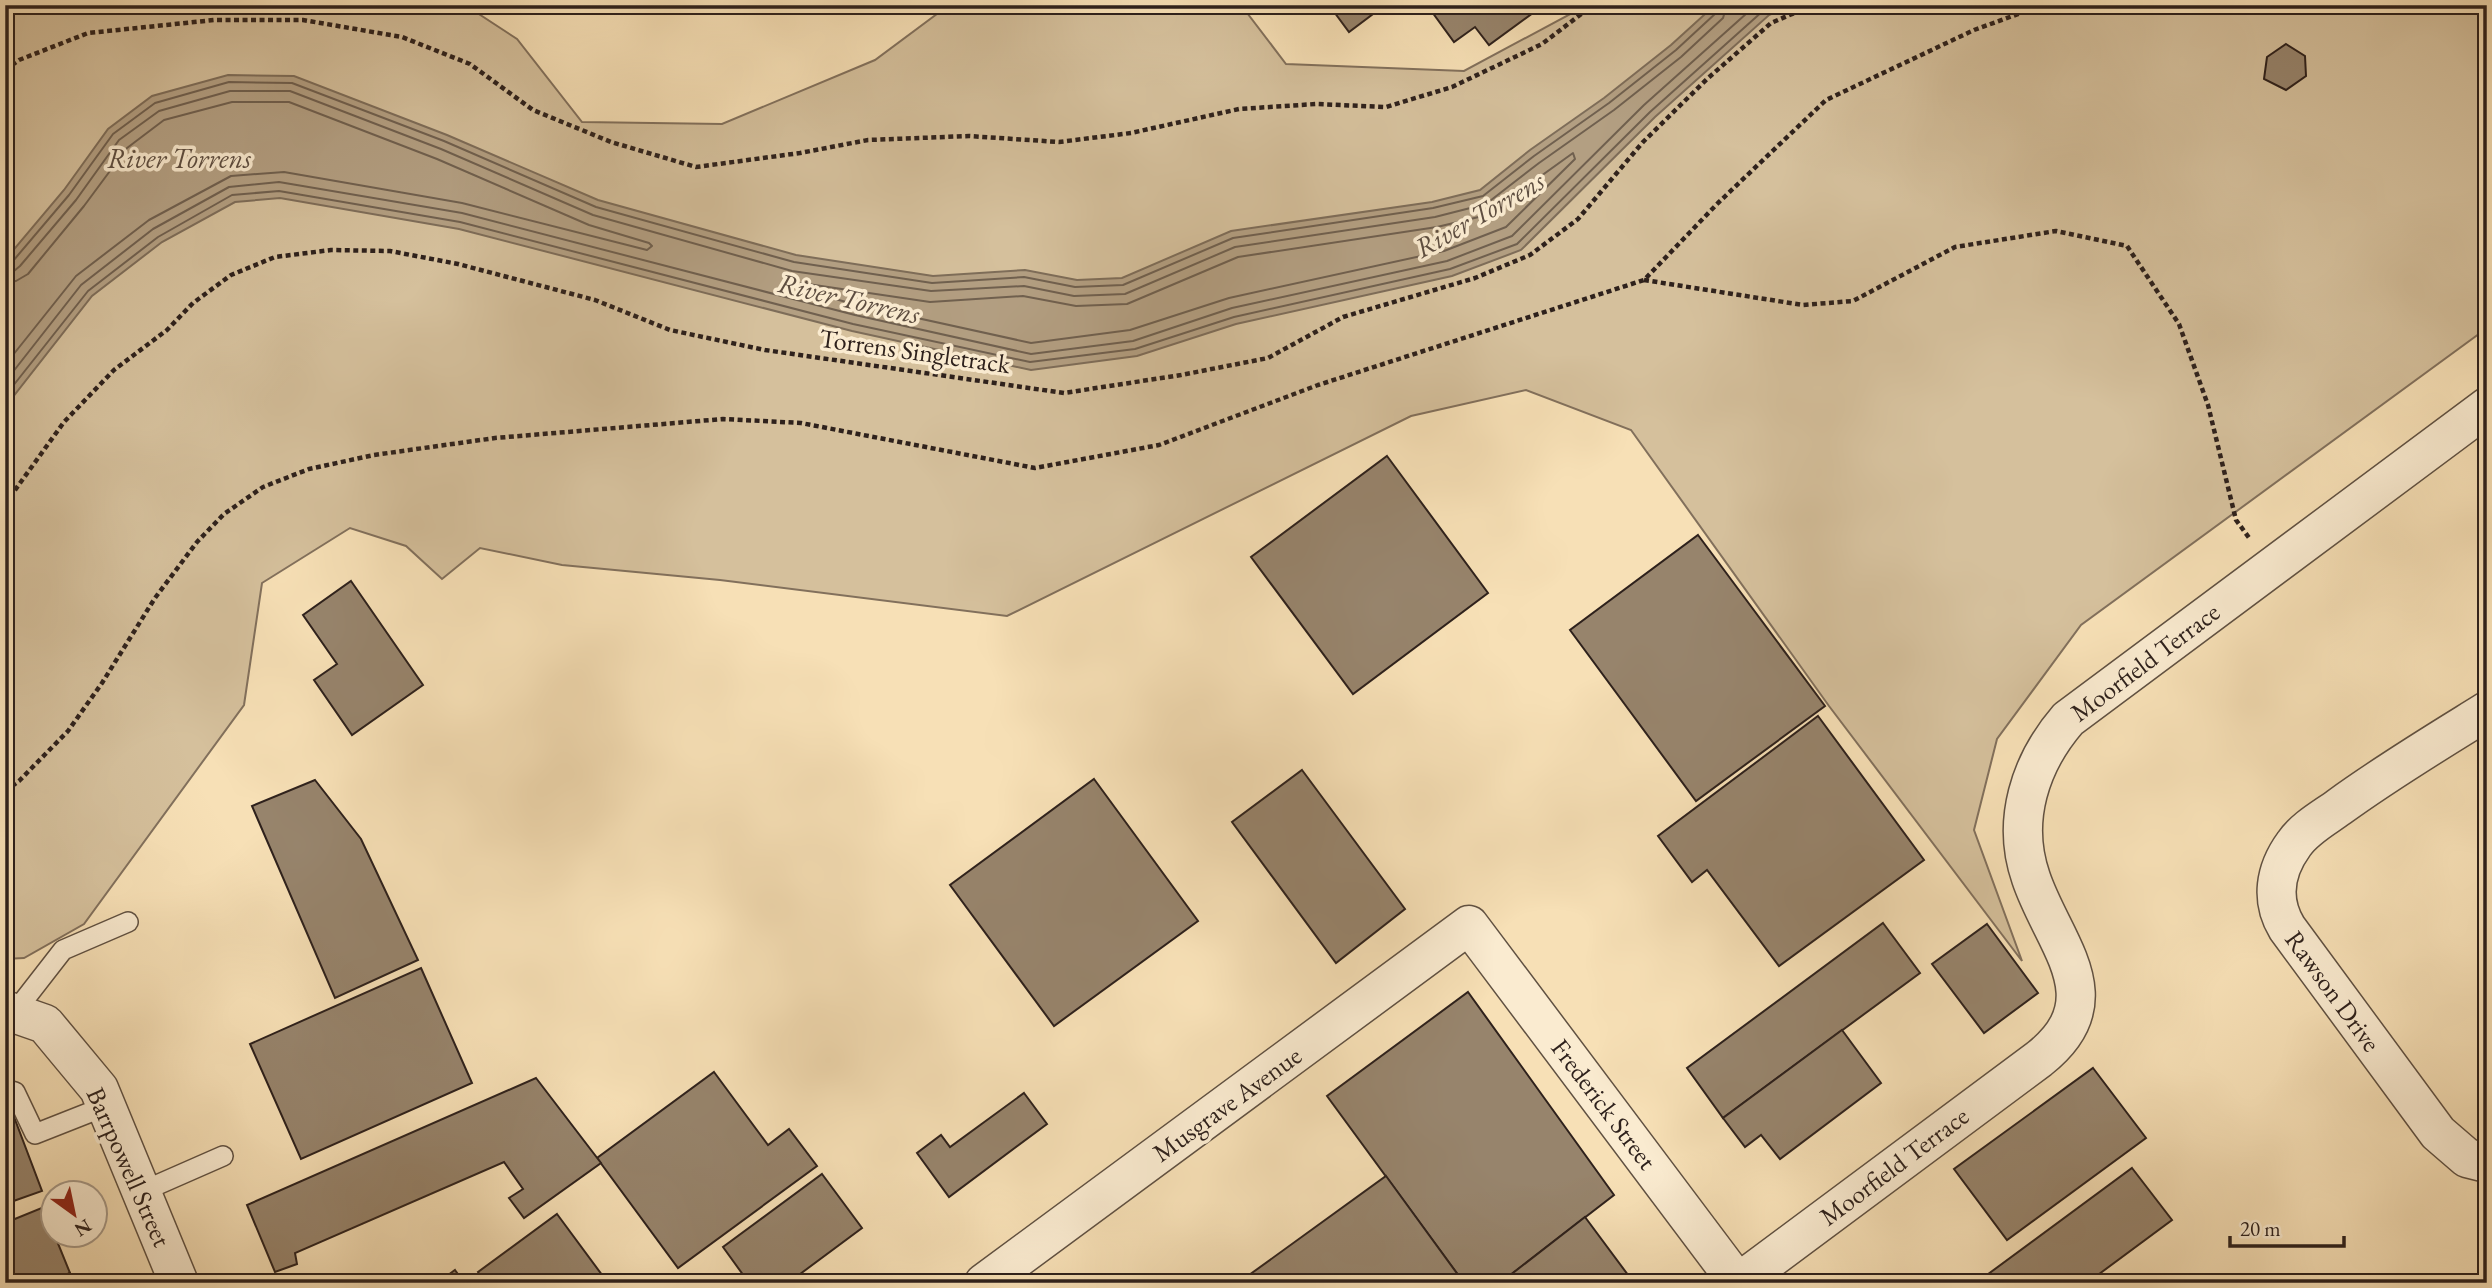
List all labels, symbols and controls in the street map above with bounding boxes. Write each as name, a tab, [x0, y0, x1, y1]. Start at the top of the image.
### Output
water label: River Torrens	[107, 140, 251, 176]
water label: River Torrens	[1408, 162, 1551, 266]
water label: River Torrens	[775, 264, 923, 332]
street label: Torrens Singletrack	[817, 321, 1013, 381]
street label: Moorfield Terrace	[2064, 595, 2226, 729]
street label: Rawson Drive	[2278, 924, 2388, 1058]
street label: Frederick Street	[1544, 1032, 1664, 1176]
street label: Musgrave Avenue	[1146, 1038, 1308, 1170]
street label: Barrpowell Street	[79, 1082, 179, 1252]
street label: Moorfield Terrace	[1813, 1099, 1975, 1233]
north arrow	[38, 1180, 108, 1250]
scale bar	[2230, 1204, 2343, 1248]
text: N	[69, 1213, 96, 1243]
text: 20 m	[2240, 1215, 2281, 1242]

